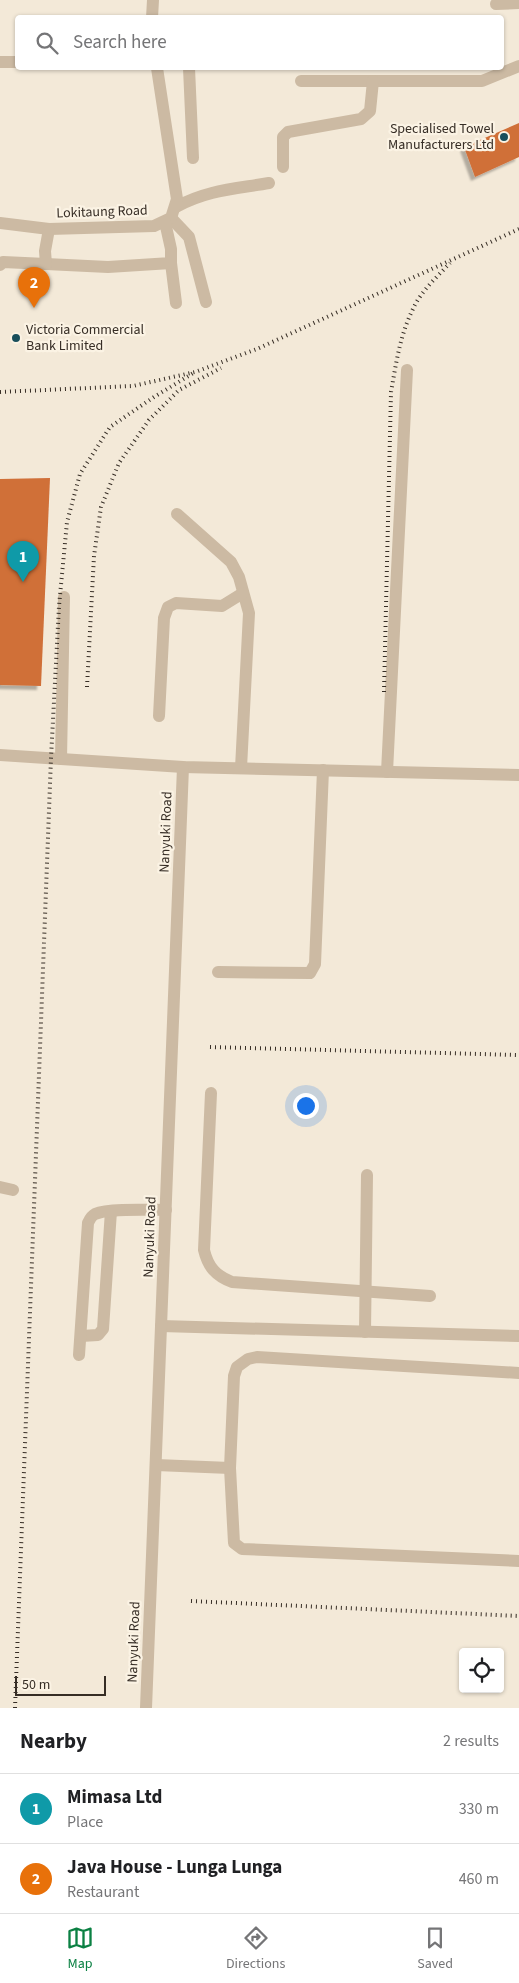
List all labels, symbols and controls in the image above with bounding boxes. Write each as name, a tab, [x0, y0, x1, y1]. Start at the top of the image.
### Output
search box	[15, 15, 504, 70]
icon: search	[33, 29, 61, 57]
text: Search here	[73, 29, 167, 56]
place label: Specialised Towel Manufacturers Ltd	[388, 119, 494, 155]
marker: Specialised Towel Manufacturers Ltd	[498, 131, 510, 143]
street label: Lokitaung Road	[56, 200, 148, 224]
pin: 2	[18, 267, 50, 308]
place label: Victoria Commercial Bank Limited	[26, 320, 145, 356]
marker: Victoria Commercial Bank Limited	[10, 332, 22, 344]
pin: 1	[7, 541, 39, 582]
street label: Nanyuki Road	[155, 791, 177, 873]
your location	[293, 1093, 319, 1119]
street label: Nanyuki Road	[139, 1196, 161, 1278]
street label: Nanyuki Road	[123, 1601, 145, 1683]
map controls	[459, 1648, 504, 1693]
button: locate	[459, 1648, 504, 1693]
scale bar	[15, 1673, 106, 1696]
text: 50 m	[22, 1675, 50, 1695]
text: Nearby	[20, 1726, 87, 1756]
text: 2 results	[443, 1730, 499, 1752]
text: Mimasa Ltd	[67, 1784, 162, 1811]
text: 1	[32, 1798, 40, 1820]
text: 330 m	[459, 1798, 499, 1820]
text: Place	[67, 1811, 103, 1833]
text: Java House - Lunga Lunga	[67, 1854, 282, 1881]
text: 2	[32, 1868, 40, 1890]
text: 460 m	[459, 1868, 499, 1890]
text: Restaurant	[67, 1881, 140, 1903]
tab: Map	[66, 1924, 94, 1974]
tab: Directions	[226, 1924, 285, 1974]
tab: Saved	[417, 1924, 453, 1974]

